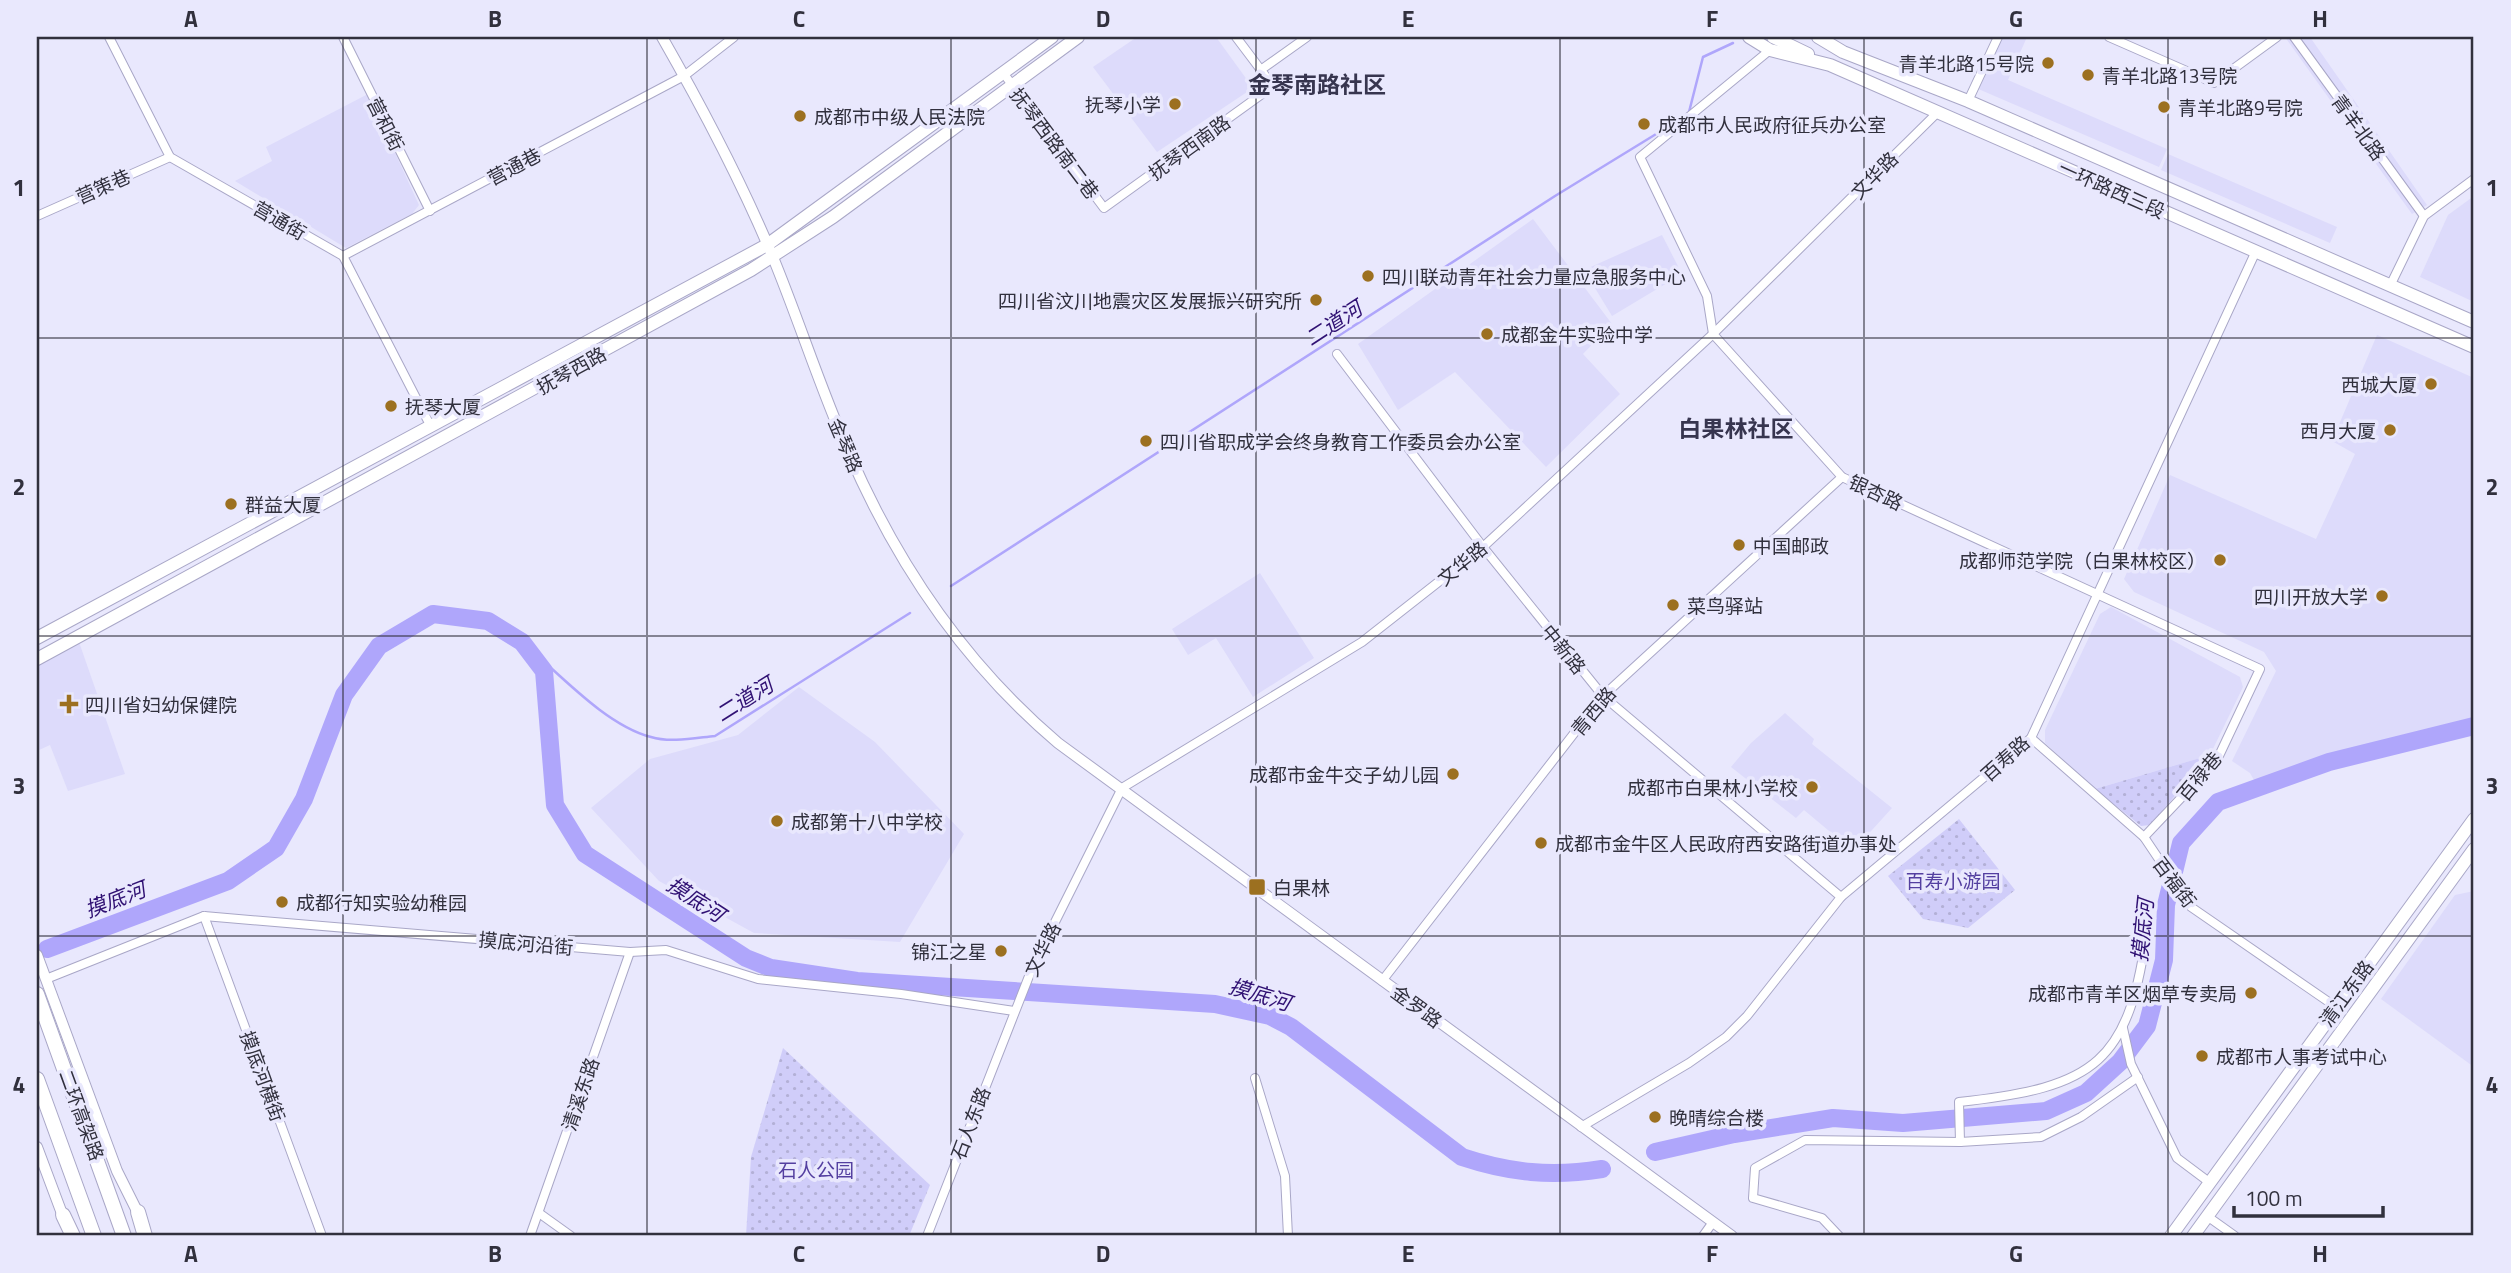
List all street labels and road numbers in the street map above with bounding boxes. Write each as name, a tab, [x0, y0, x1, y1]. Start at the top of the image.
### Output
street label: 抚琴西路南二巷	[1003, 81, 1107, 205]
street label: 青羊北路	[2325, 88, 2393, 166]
street label: 营和街	[360, 92, 412, 156]
street label: 抚琴西南路	[1142, 107, 1236, 187]
street label: 营通巷	[482, 140, 546, 192]
street label: 文华路	[1844, 145, 1904, 205]
street label: 一环路西三段	[2054, 153, 2170, 225]
street label: 营策巷	[71, 161, 135, 211]
street label: 营通街	[248, 193, 312, 247]
street label: 抚琴西路	[531, 339, 611, 401]
street label: 金琴路	[822, 413, 870, 477]
street label: 银杏路	[1844, 467, 1908, 517]
street label: 文华路	[1431, 534, 1493, 592]
street label: 中新路	[1535, 618, 1593, 680]
street label: 青西路	[1564, 680, 1622, 742]
street label: 百寿路	[1974, 728, 2036, 788]
street label: 百禄巷	[2170, 745, 2228, 807]
street label: 百福街	[2146, 851, 2204, 913]
street label: 文华路	[1016, 917, 1068, 981]
street label: 摸底河沿街	[477, 924, 575, 962]
street label: 清江东路	[2312, 954, 2380, 1032]
street label: 金罗路	[1385, 978, 1449, 1034]
street label: 摸底河横街	[233, 1026, 293, 1126]
street label: 清溪东路	[554, 1053, 606, 1135]
street label: 二环高架路	[52, 1065, 112, 1165]
street label: 石人东路	[943, 1082, 997, 1164]

